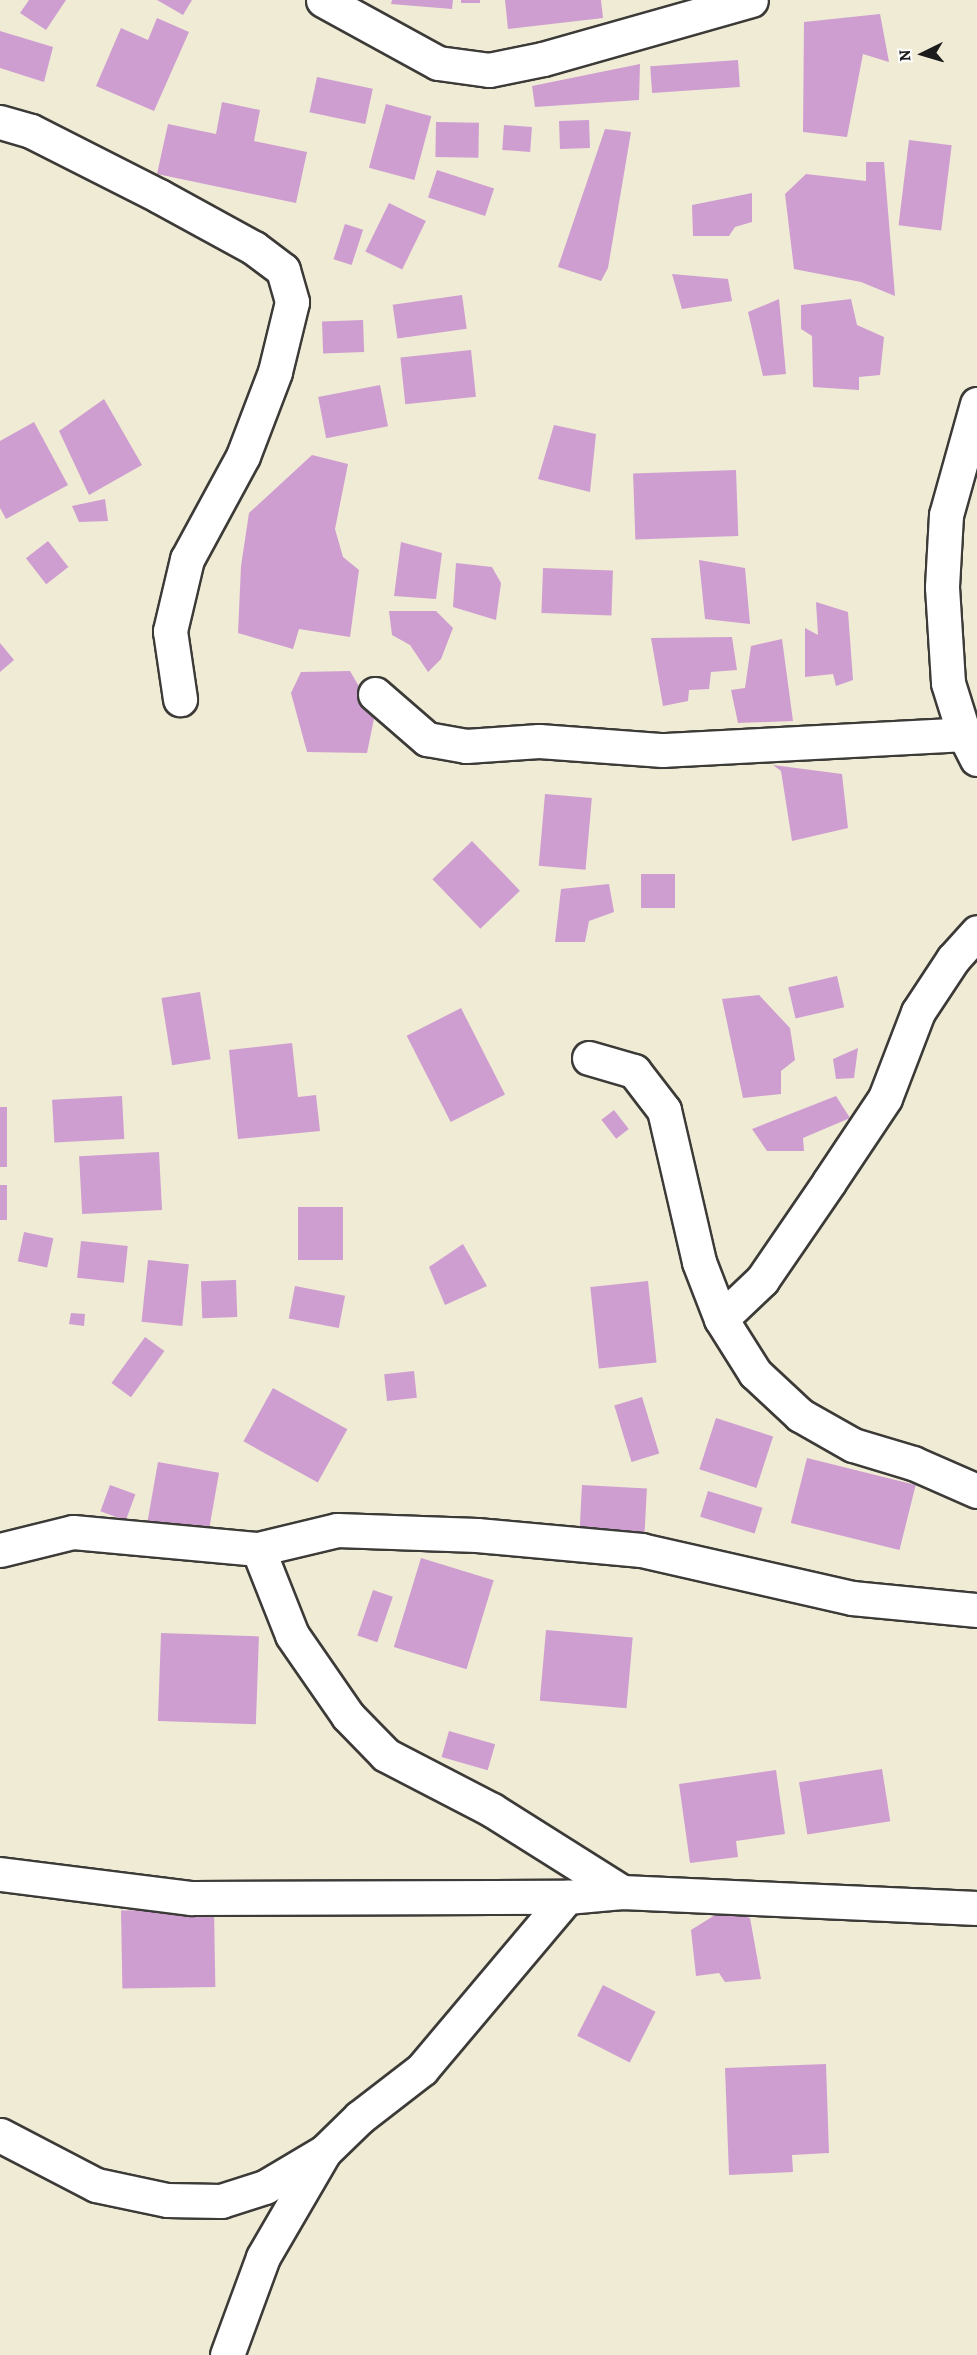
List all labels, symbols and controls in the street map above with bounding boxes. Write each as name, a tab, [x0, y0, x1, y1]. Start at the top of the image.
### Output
north arrow	[893, 24, 953, 84]
text: N	[894, 49, 917, 62]

